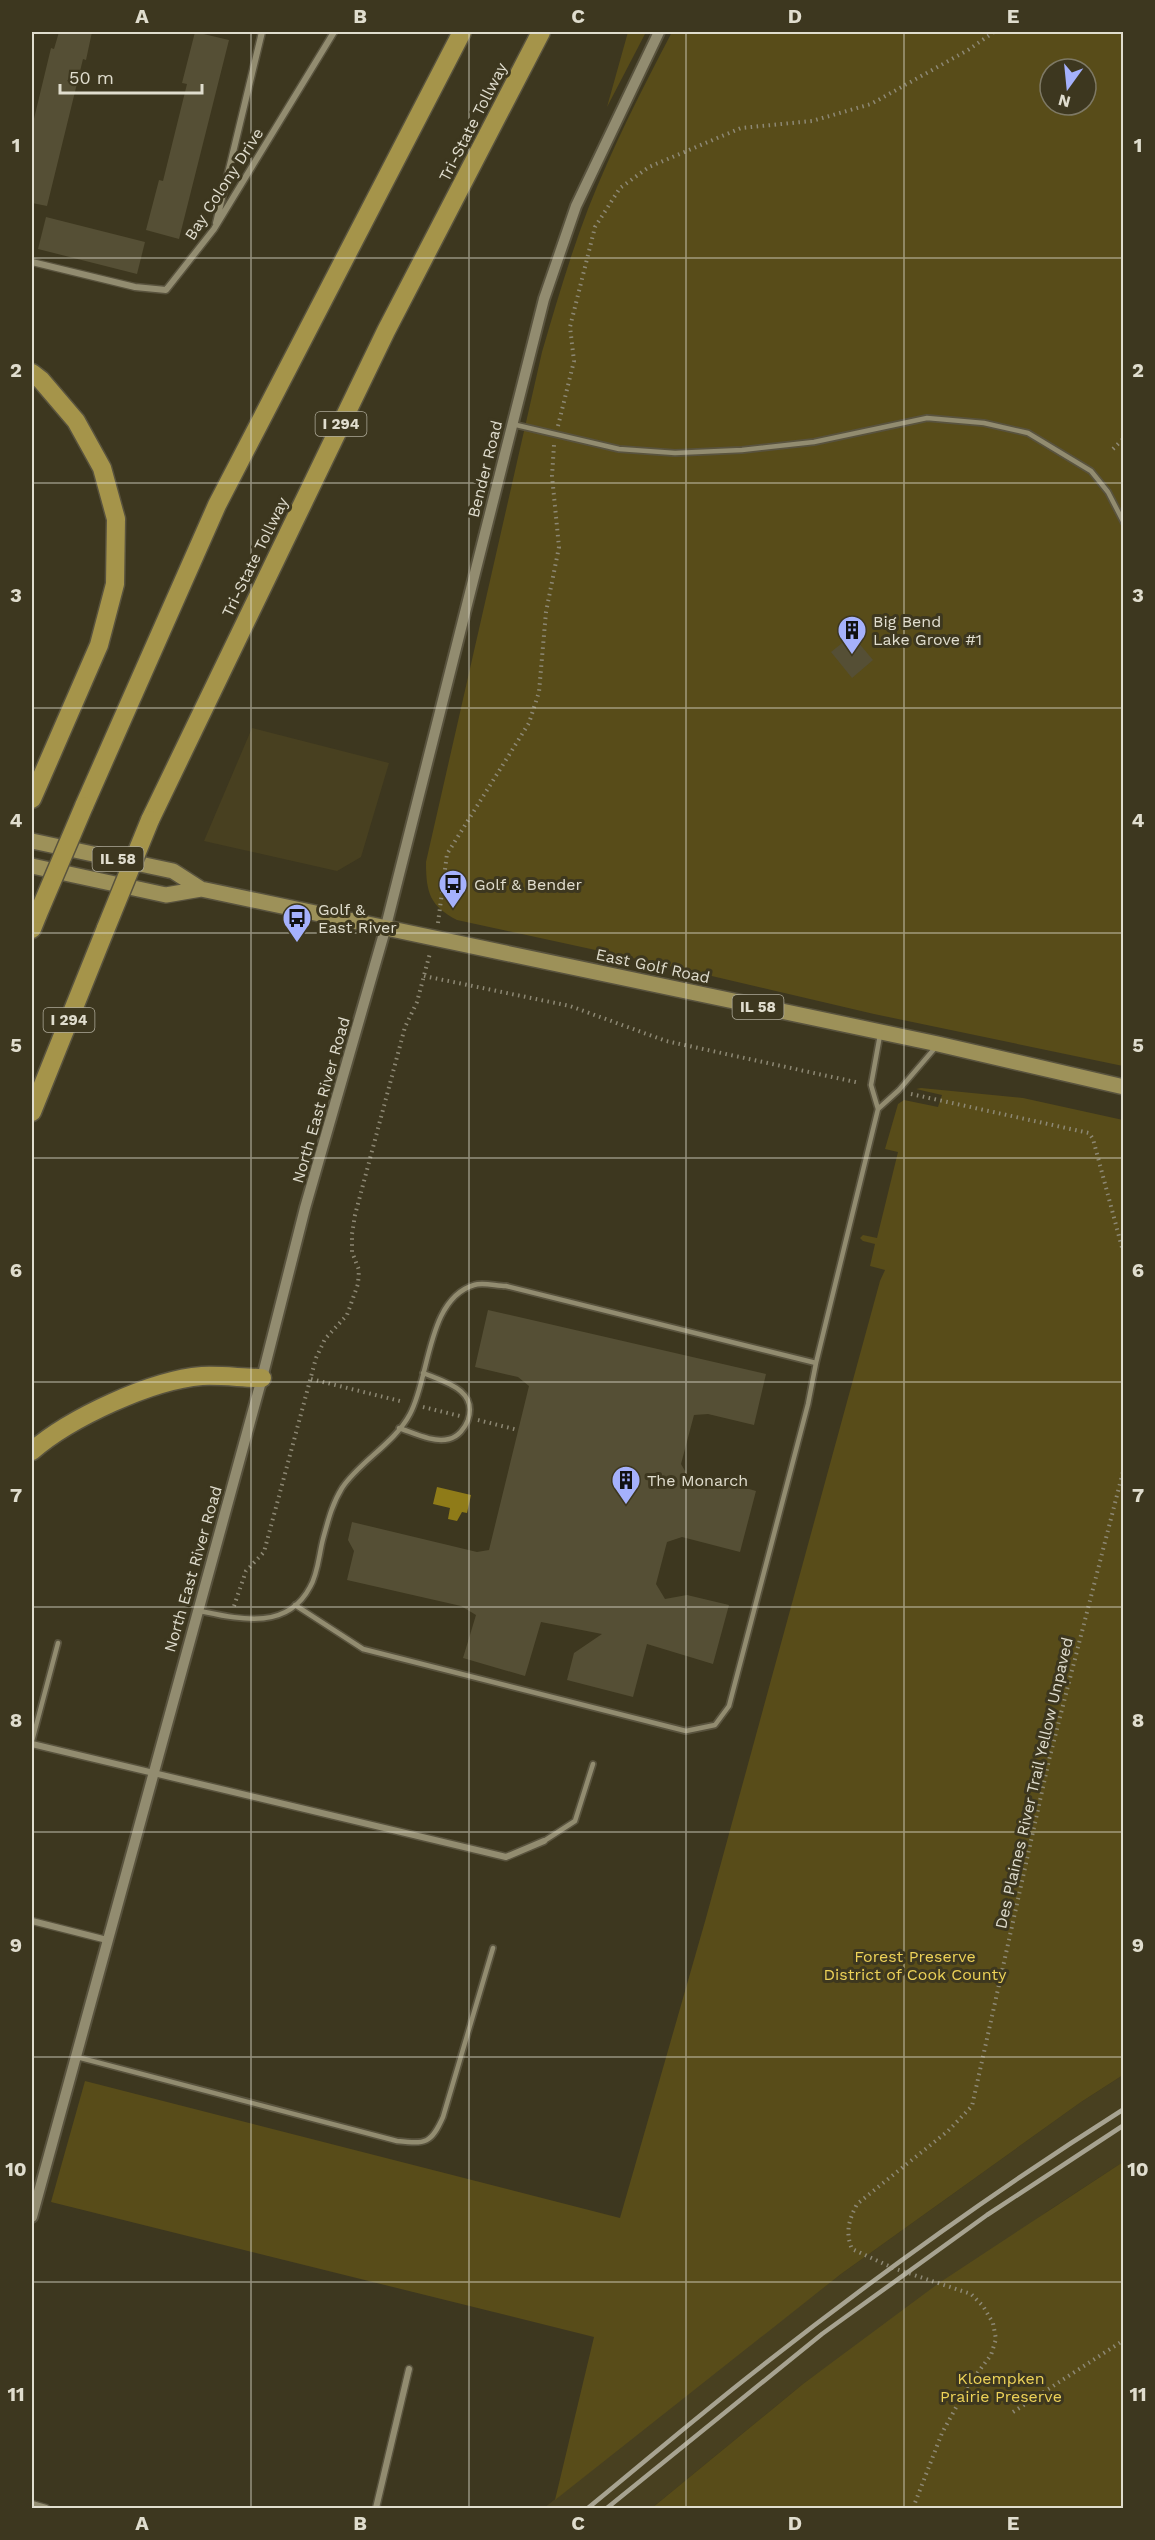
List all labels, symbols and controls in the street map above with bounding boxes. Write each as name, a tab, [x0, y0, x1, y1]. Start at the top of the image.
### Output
text: A	[135, 4, 149, 28]
text: B	[353, 4, 367, 28]
text: C	[571, 4, 585, 28]
text: D	[788, 4, 802, 28]
text: E	[1007, 4, 1019, 28]
scale bar	[60, 57, 202, 95]
north arrow	[1038, 57, 1098, 117]
street label: Tri-State Tollway	[435, 59, 512, 185]
text: 50 m	[69, 67, 114, 88]
text: N	[1056, 90, 1072, 112]
street label: Bay Colony Drive	[181, 124, 267, 244]
text: 1	[12, 133, 20, 157]
text: 1	[1134, 133, 1142, 157]
text: 2	[10, 358, 22, 382]
text: 2	[1132, 358, 1144, 382]
road number: I 294	[316, 412, 366, 436]
street label: Bender Road	[464, 418, 506, 520]
street label: Tri-State Tollway	[218, 493, 293, 620]
text: 3	[10, 583, 22, 607]
text: 3	[1132, 583, 1144, 607]
place label: Big Bend Lake Grove #1	[873, 612, 982, 649]
building icon: Big Bend Lake Grove #1	[836, 614, 868, 656]
text: 4	[10, 808, 23, 832]
text: 4	[1132, 808, 1145, 832]
road number: IL 58	[92, 847, 144, 871]
bus stop icon: Golf & Bender	[437, 868, 469, 910]
place label: Golf & Bender	[474, 875, 582, 894]
place label: Golf & East River	[318, 900, 397, 937]
bus stop icon: Golf & East River	[281, 902, 313, 944]
street label: East Golf Road	[594, 945, 712, 987]
road number: IL 58	[732, 995, 783, 1019]
road number: I 294	[44, 1008, 94, 1032]
street label: North East River Road	[288, 1015, 354, 1185]
text: 5	[10, 1033, 22, 1057]
text: 5	[1132, 1033, 1144, 1057]
text: 6	[10, 1258, 22, 1282]
text: 6	[1132, 1258, 1144, 1282]
building icon: The Monarch	[610, 1464, 642, 1506]
place label: The Monarch	[647, 1471, 748, 1490]
text: 7	[10, 1483, 22, 1507]
text: 7	[1132, 1483, 1144, 1507]
street label: North East River Road	[160, 1484, 226, 1654]
street label: Des Plaines River Trail Yellow Unpaved	[991, 1635, 1077, 1931]
text: 8	[10, 1708, 22, 1732]
text: 8	[1132, 1708, 1144, 1732]
text: 9	[10, 1933, 22, 1957]
text: 9	[1132, 1933, 1144, 1957]
park label: Forest Preserve District of Cook County	[824, 1947, 1007, 1984]
text: 10	[5, 2157, 27, 2181]
text: 10	[1127, 2157, 1149, 2181]
park label: Kloempken Prairie Preserve	[940, 2369, 1062, 2406]
text: 11	[7, 2382, 25, 2406]
text: 11	[1129, 2382, 1147, 2406]
text: A	[135, 2511, 149, 2535]
text: B	[353, 2511, 367, 2535]
text: C	[571, 2511, 585, 2535]
text: D	[788, 2511, 802, 2535]
text: E	[1007, 2511, 1019, 2535]

